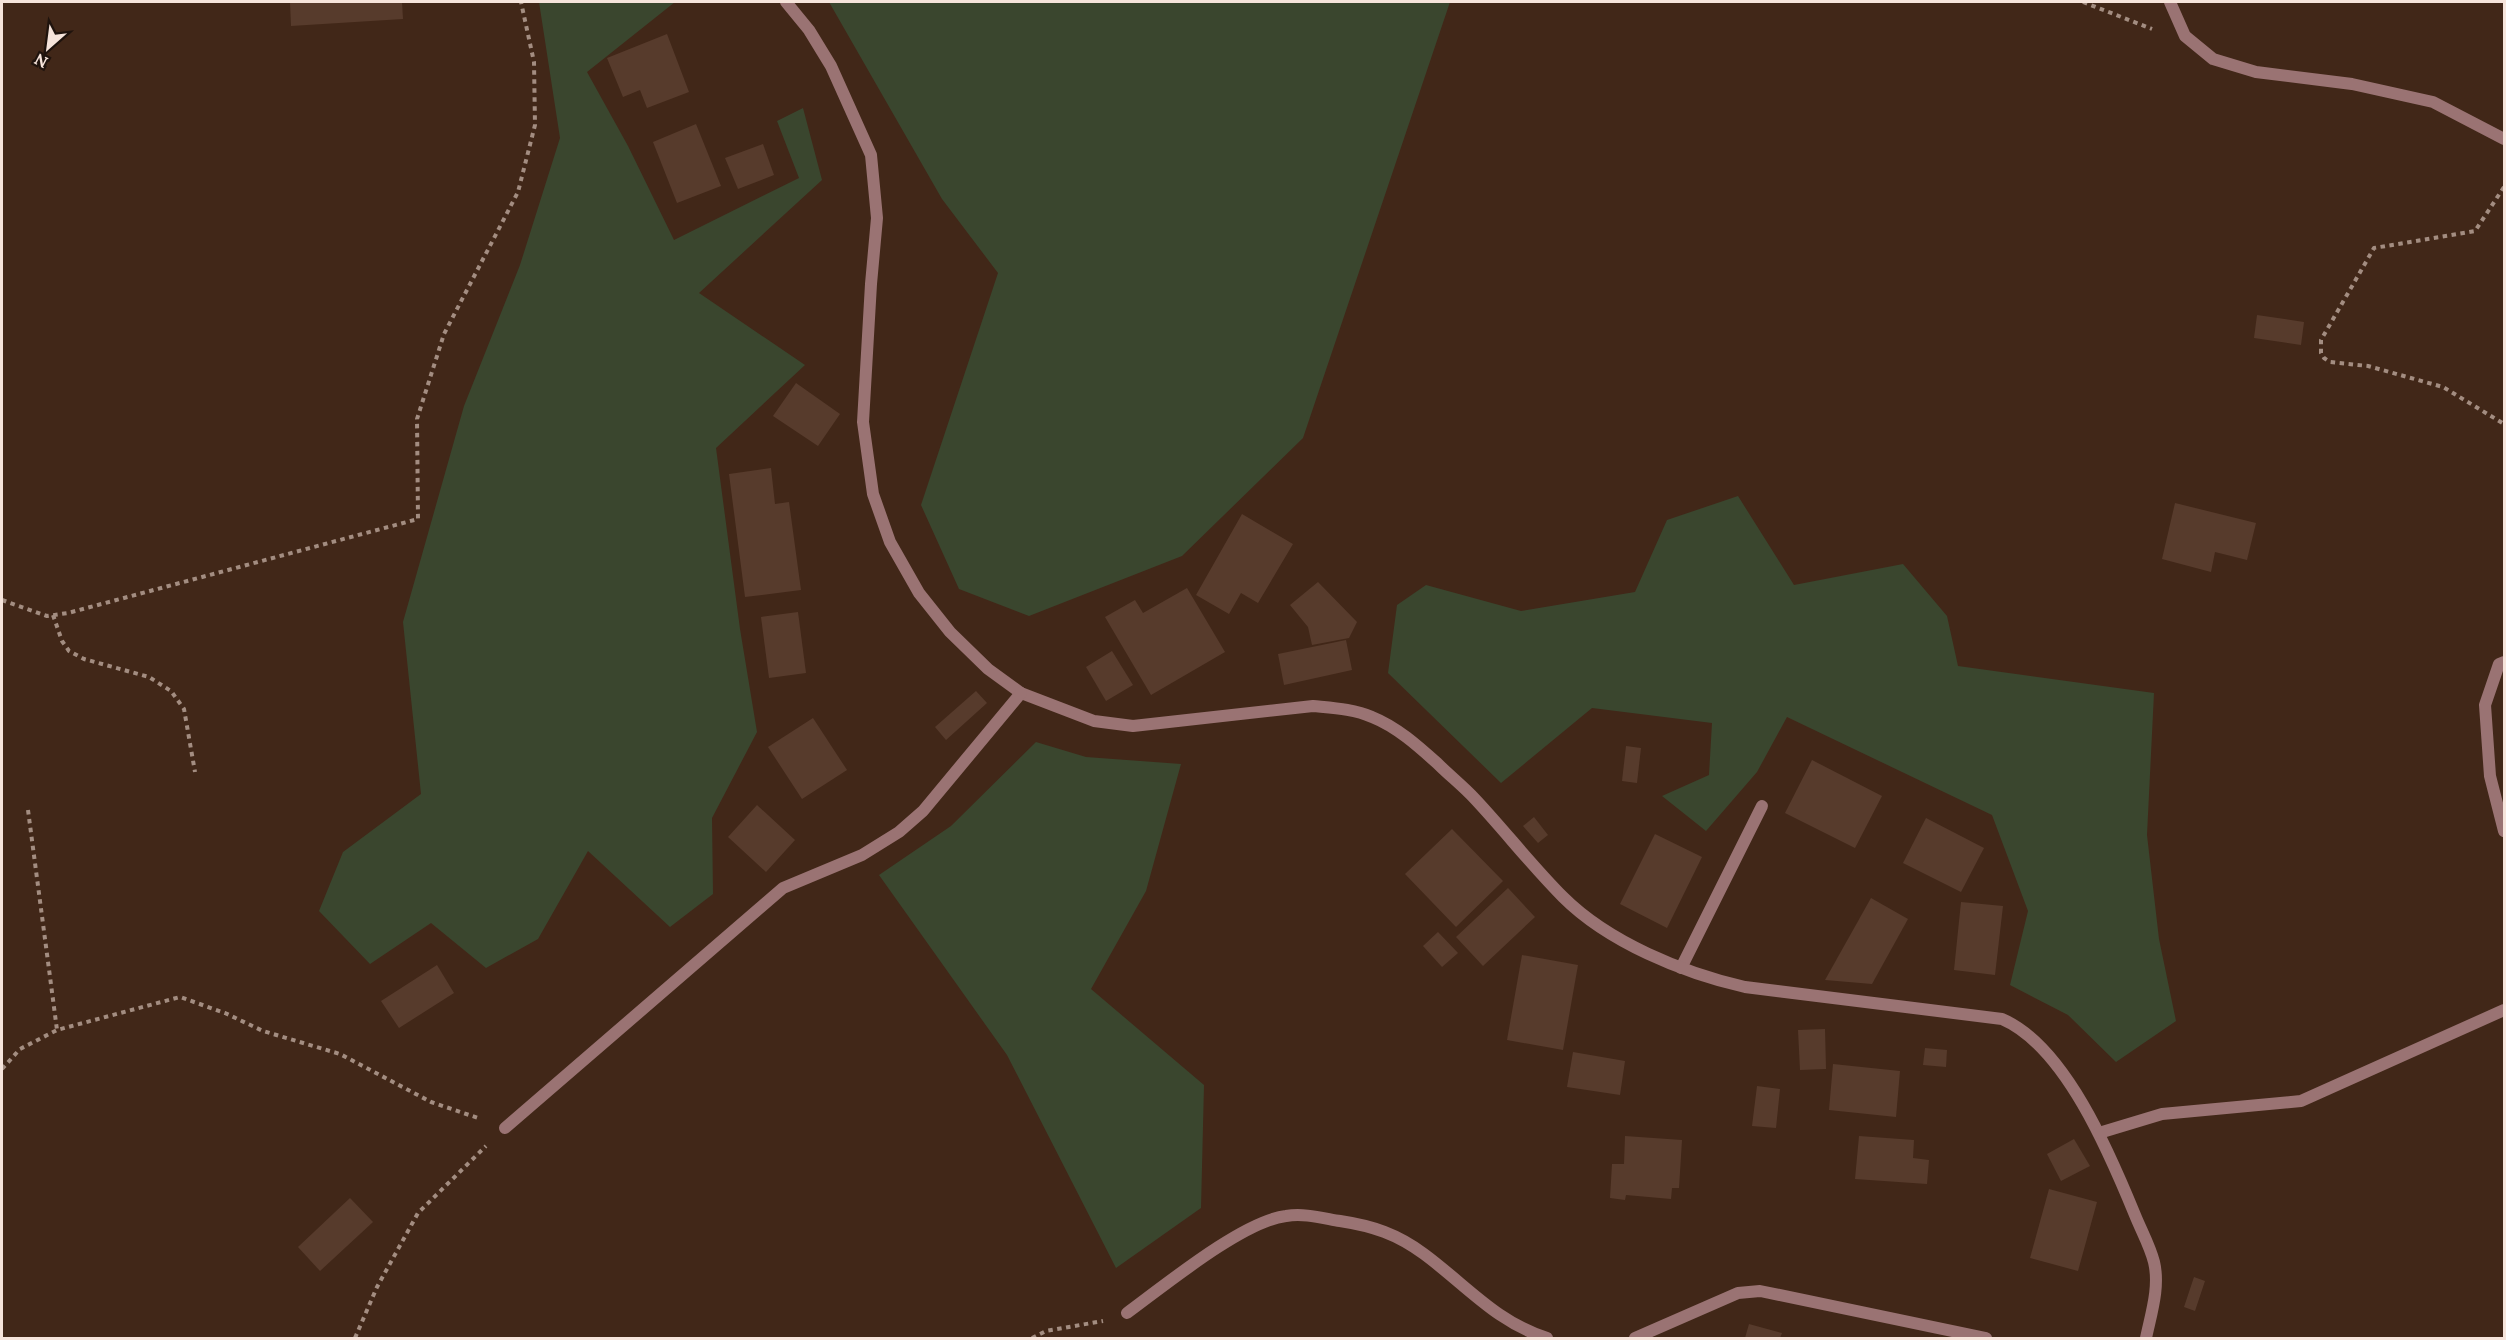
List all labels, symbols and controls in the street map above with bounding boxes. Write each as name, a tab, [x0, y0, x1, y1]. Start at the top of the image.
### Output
north arrow	[18, 18, 78, 78]
text: N	[31, 50, 51, 73]

